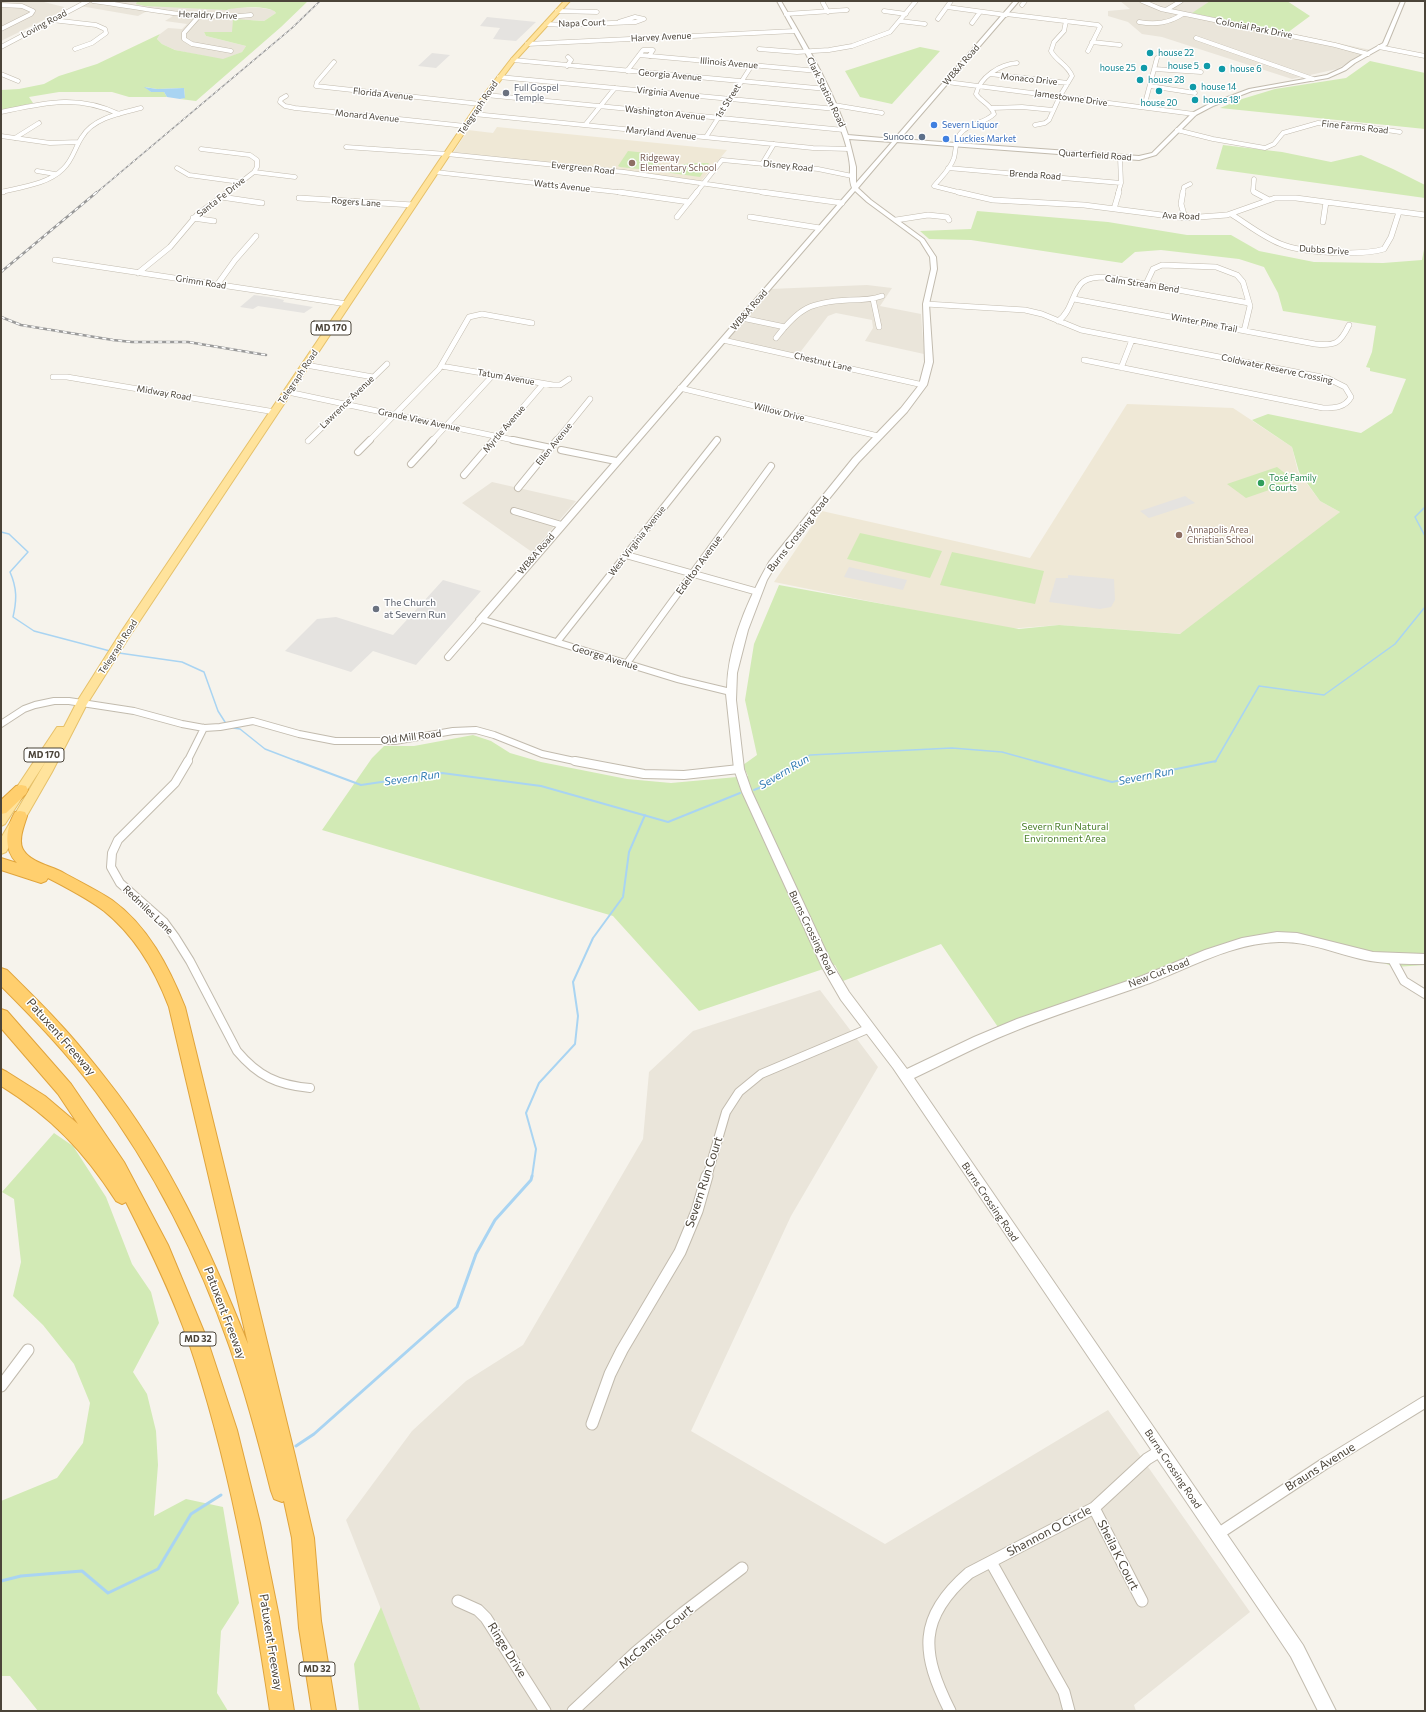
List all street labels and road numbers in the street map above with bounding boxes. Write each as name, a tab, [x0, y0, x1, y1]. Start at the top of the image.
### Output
street label: Loving Road	[19, 7, 69, 41]
street label: Heraldry Drive	[178, 9, 238, 21]
street label: Colonial Park Drive	[1215, 15, 1293, 41]
street label: Napa Court	[558, 17, 606, 29]
street label: Harvey Avenue	[630, 30, 692, 44]
street label: WB&A Road	[940, 42, 982, 88]
street label: Illinois Avenue	[700, 55, 758, 71]
street label: Clark Station Road	[804, 55, 848, 129]
street label: Georgia Avenue	[638, 67, 702, 83]
street label: Monaco Drive	[1000, 71, 1058, 87]
street label: Telegraph Road	[456, 79, 500, 137]
street label: 1st Street	[713, 82, 743, 120]
street label: Virginia Avenue	[636, 84, 700, 102]
street label: Florida Avenue	[352, 85, 414, 103]
street label: Jamestowne Drive	[1034, 88, 1108, 108]
street label: Washington Avenue	[624, 103, 706, 123]
street label: Monard Avenue	[335, 107, 399, 125]
street label: Fine Farms Road	[1321, 118, 1389, 136]
street label: Maryland Avenue	[625, 124, 697, 142]
street label: Quarterfield Road	[1058, 147, 1132, 163]
street label: Disney Road	[762, 158, 814, 174]
street label: Evergreen Road	[551, 159, 615, 177]
street label: Brenda Road	[1009, 168, 1061, 182]
street label: Santa Fe Drive	[195, 175, 247, 219]
street label: Watts Avenue	[533, 178, 591, 194]
street label: Rogers Lane	[331, 195, 381, 209]
street label: Ava Road	[1162, 210, 1200, 222]
street label: Dubbs Drive	[1299, 243, 1349, 257]
street label: Grimm Road	[175, 273, 227, 291]
street label: Calm Stream Bend	[1104, 273, 1180, 295]
street label: WB&A Road	[728, 287, 770, 333]
street label: Winter Pine Trail	[1170, 311, 1238, 335]
road number: MD 170	[311, 321, 351, 335]
street label: Telegraph Road	[276, 348, 320, 406]
street label: Chestnut Lane	[793, 350, 853, 374]
street label: Coldwater Reserve Crossing	[1220, 352, 1334, 386]
street label: Tatum Avenue	[477, 367, 535, 387]
street label: Lawrence Avenue	[318, 373, 376, 431]
street label: Midway Road	[136, 383, 192, 403]
street label: Willow Drive	[752, 400, 806, 424]
street label: Myrtle Avenue	[481, 403, 527, 455]
street label: Grande View Avenue	[377, 406, 461, 434]
street label: Ellen Avenue	[534, 421, 574, 467]
street label: Burns Crossing Road	[765, 494, 831, 574]
street label: West Virginia Avenue	[606, 504, 668, 578]
street label: WB&A Road	[515, 531, 557, 577]
street label: Edelton Avenue	[673, 533, 725, 597]
street label: Telegraph Road	[96, 618, 140, 676]
street label: George Avenue	[571, 641, 639, 673]
street label: Old Mill Road	[380, 727, 442, 747]
road number: MD 170	[24, 748, 64, 762]
street label: Redmiles Lane	[120, 883, 176, 937]
street label: Burns Crossing Road	[786, 889, 838, 977]
street label: New Cut Road	[1127, 956, 1191, 990]
street label: Patuxent Freeway	[24, 995, 98, 1079]
street label: Severn Run Court	[682, 1135, 726, 1229]
street label: Burns Crossing Road	[959, 1160, 1021, 1244]
street label: Patuxent Freeway	[201, 1265, 249, 1361]
road number: MD 32	[180, 1332, 216, 1346]
street label: Burns Crossing Road	[1142, 1427, 1204, 1511]
street label: Brauns Avenue	[1282, 1440, 1358, 1494]
street label: Shannon O Circle	[1004, 1503, 1094, 1559]
street label: Sheila K Court	[1094, 1517, 1142, 1593]
street label: Patuxent Freeway	[256, 1593, 286, 1691]
street label: McCamish Court	[616, 1602, 696, 1672]
street label: Ringe Drive	[484, 1620, 530, 1680]
road number: MD 32	[299, 1662, 335, 1676]

